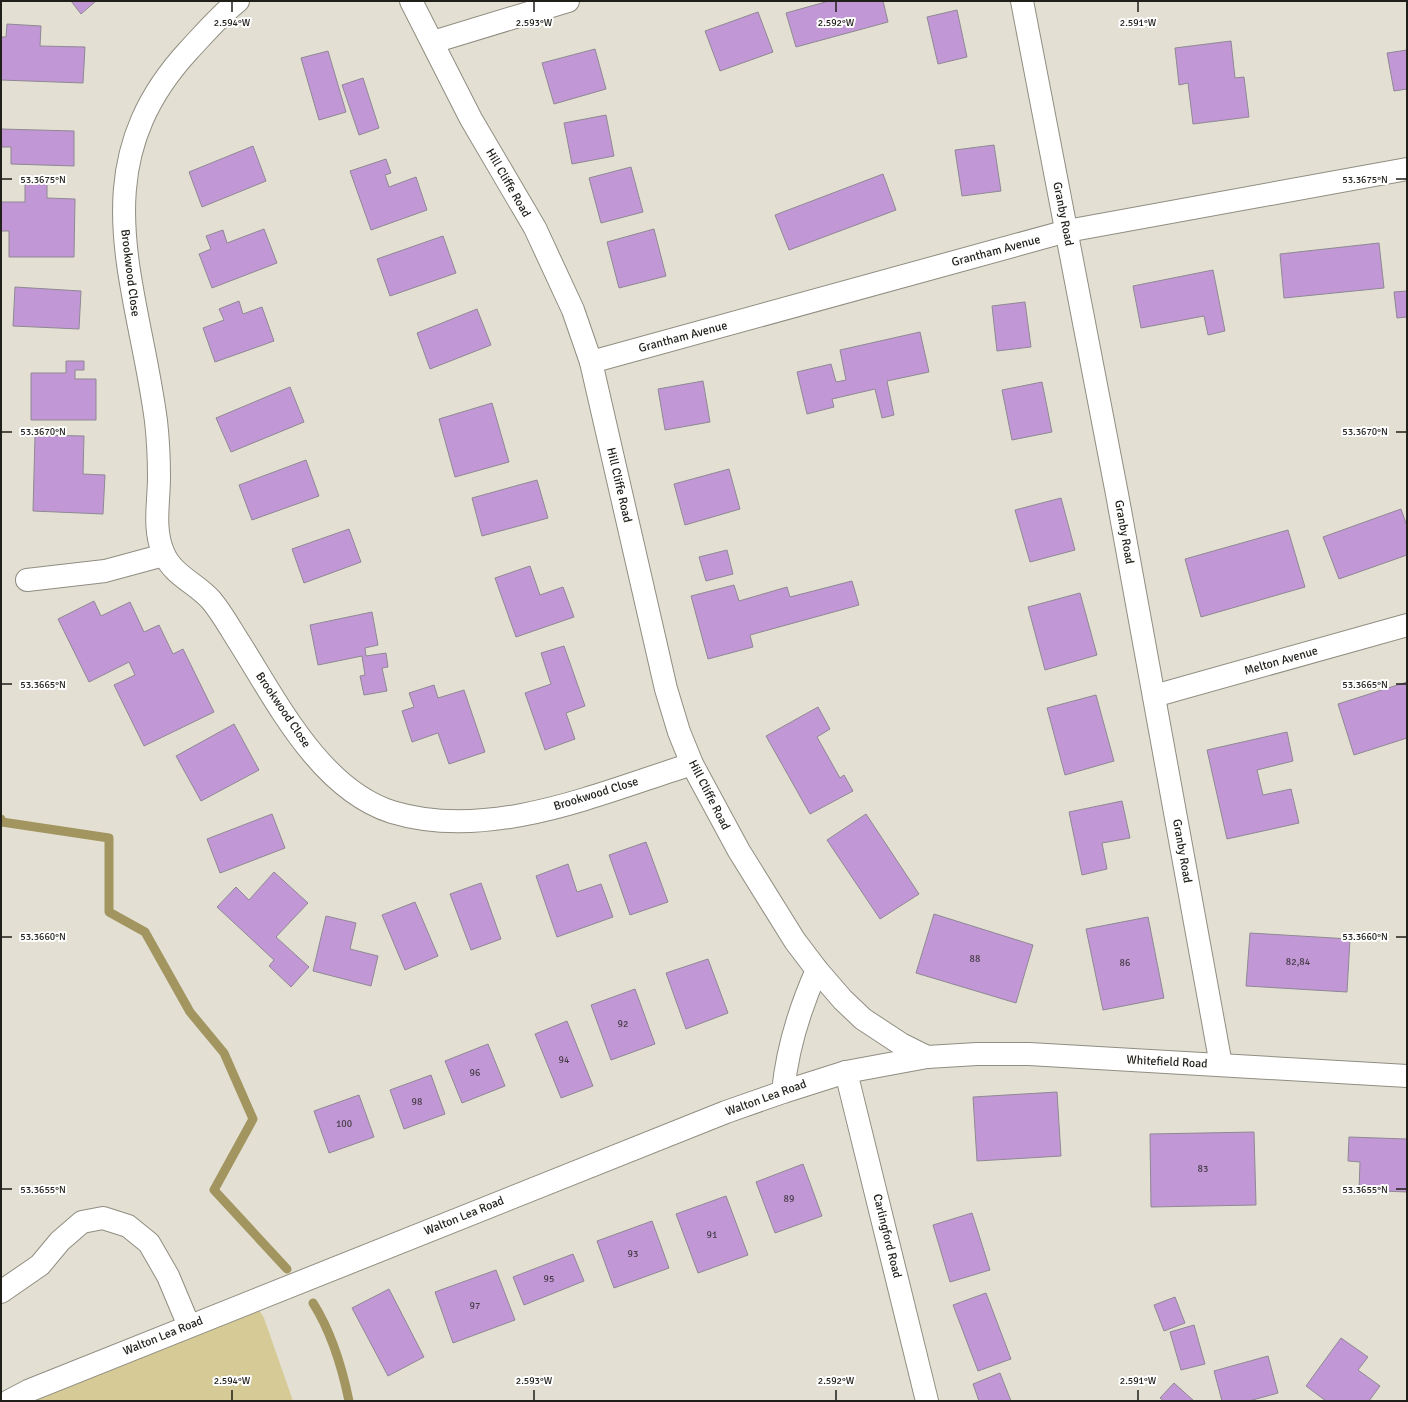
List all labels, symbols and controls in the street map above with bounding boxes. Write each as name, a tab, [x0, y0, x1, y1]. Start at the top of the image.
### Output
text: 2.594°W	[214, 17, 251, 29]
text: 2.593°W	[516, 17, 553, 29]
text: 2.592°W	[818, 17, 855, 29]
text: 2.591°W	[1120, 17, 1157, 29]
street label: Hill Cliffe Road	[482, 146, 534, 220]
text: 53.3675°N	[20, 174, 66, 186]
text: 53.3675°N	[1342, 174, 1388, 186]
street label: Granby Road	[1049, 181, 1077, 247]
street label: Brookwood Close	[117, 228, 143, 318]
street label: Grantham Avenue	[950, 232, 1042, 270]
street label: Grantham Avenue	[637, 318, 729, 356]
text: 53.3670°N	[20, 426, 66, 438]
text: 53.3670°N	[1342, 426, 1388, 438]
street label: Hill Cliffe Road	[603, 446, 635, 524]
street label: Granby Road	[1111, 499, 1137, 565]
street label: Melton Avenue	[1242, 643, 1320, 679]
street label: Brookwood Close	[252, 669, 314, 751]
text: 53.3665°N	[20, 679, 66, 691]
text: 53.3665°N	[1342, 679, 1388, 691]
street label: Hill Cliffe Road	[685, 757, 733, 833]
street label: Brookwood Close	[552, 774, 640, 814]
street label: Granby Road	[1169, 818, 1195, 884]
text: 53.3660°N	[20, 931, 66, 943]
text: 53.3660°N	[1342, 931, 1388, 943]
house number: 88	[970, 953, 980, 965]
house number: 82,84	[1286, 956, 1311, 968]
house number: 86	[1120, 957, 1130, 969]
house number: 92	[618, 1018, 628, 1030]
street label: Whitefield Road	[1126, 1052, 1208, 1072]
house number: 94	[559, 1054, 570, 1066]
house number: 96	[470, 1067, 480, 1079]
street label: Walton Lea Road	[723, 1076, 809, 1120]
house number: 98	[412, 1096, 422, 1108]
house number: 100	[336, 1118, 352, 1130]
house number: 83	[1198, 1163, 1208, 1175]
text: 53.3655°N	[20, 1184, 66, 1196]
text: 53.3655°N	[1342, 1184, 1388, 1196]
street label: Carlingford Road	[869, 1192, 905, 1280]
street label: Walton Lea Road	[422, 1193, 506, 1239]
house number: 89	[784, 1193, 794, 1205]
house number: 91	[707, 1229, 717, 1241]
house number: 93	[628, 1248, 638, 1260]
house number: 95	[544, 1273, 554, 1285]
house number: 97	[470, 1300, 480, 1312]
street label: Walton Lea Road	[121, 1313, 205, 1359]
text: 2.594°W	[214, 1375, 251, 1387]
text: 2.593°W	[516, 1375, 553, 1387]
text: 2.592°W	[818, 1375, 855, 1387]
text: 2.591°W	[1120, 1375, 1157, 1387]

